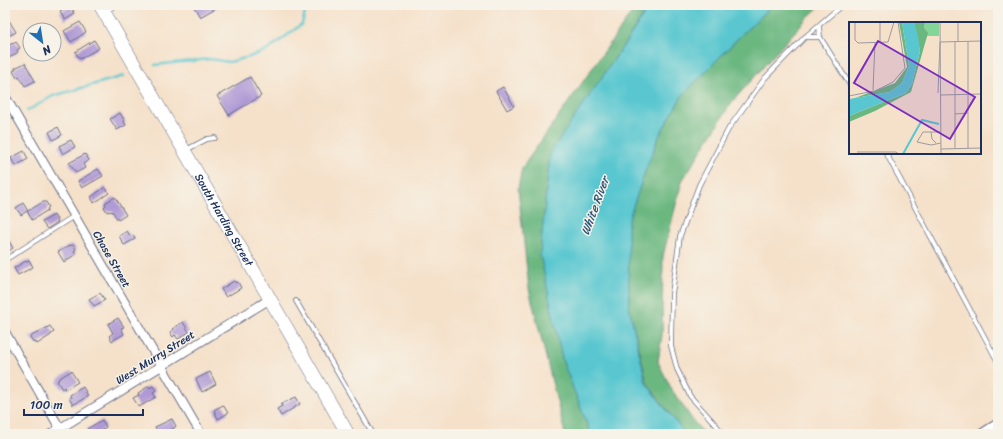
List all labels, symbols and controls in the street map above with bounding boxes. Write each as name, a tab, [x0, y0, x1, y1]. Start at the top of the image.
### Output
north arrow	[22, 22, 62, 62]
inset map	[849, 22, 981, 154]
text: N	[38, 40, 56, 61]
street label: South Harding Street	[189, 170, 258, 271]
water label: White River	[574, 172, 616, 238]
street label: Chase Street	[88, 227, 136, 292]
street label: West Murry Street	[112, 325, 199, 390]
scale bar	[24, 391, 143, 417]
text: 100 m	[30, 394, 63, 416]

